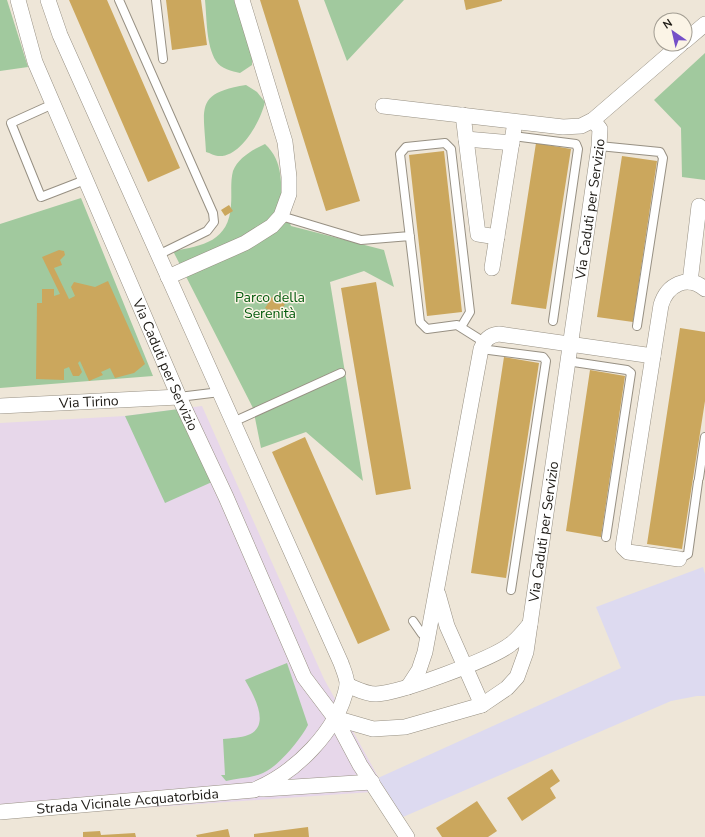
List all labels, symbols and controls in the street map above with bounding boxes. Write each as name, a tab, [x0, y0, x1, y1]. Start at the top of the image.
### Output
north arrow	[653, 12, 693, 52]
text: N	[660, 16, 675, 33]
street label: Via Caduti per Servizio	[571, 138, 609, 282]
park label: Parco della Serenità	[235, 288, 305, 323]
street label: Via Caduti per Servizio	[128, 295, 203, 434]
street label: Via Tirino	[58, 391, 119, 413]
street label: Via Caduti per Servizio	[524, 460, 563, 604]
street label: Strada Vicinale Acquatorbida	[36, 784, 219, 819]

